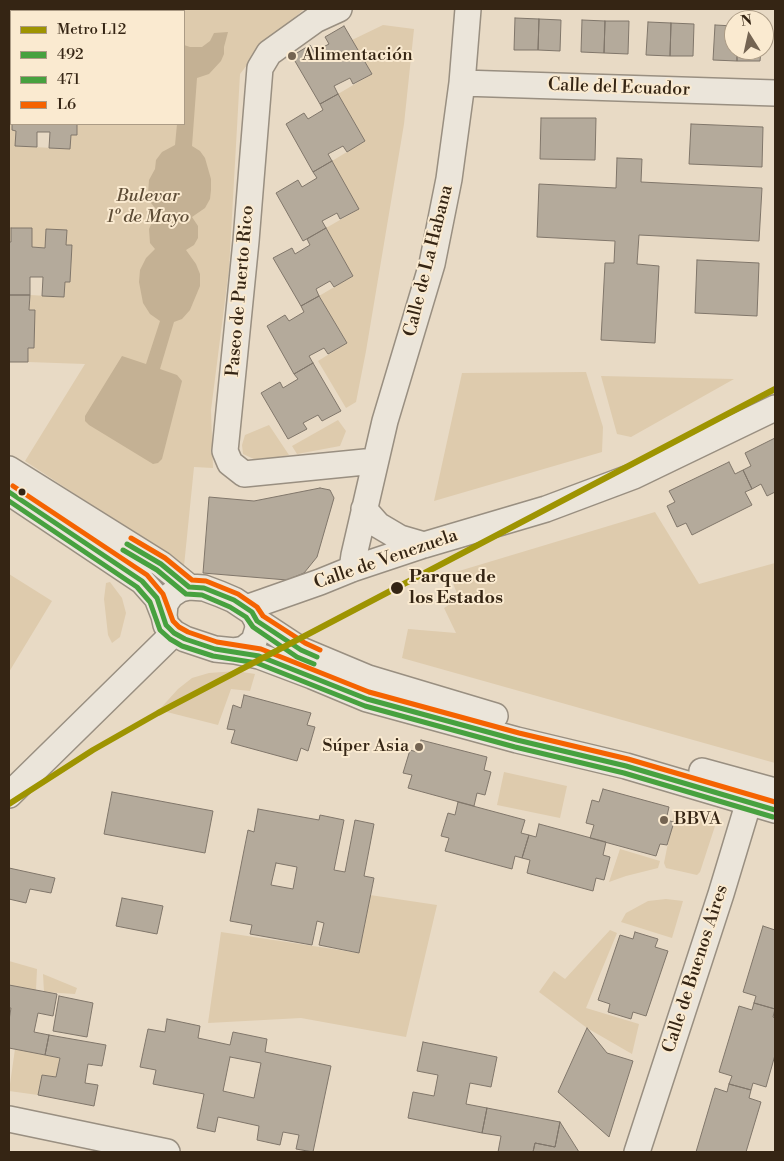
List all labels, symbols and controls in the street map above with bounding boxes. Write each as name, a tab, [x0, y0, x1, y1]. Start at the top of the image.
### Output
legend	[10, 10, 185, 125]
north arrow	[724, 10, 774, 60]
text: N	[740, 11, 754, 31]
text: Metro L12	[57, 20, 126, 39]
text: 492	[57, 45, 84, 64]
place label: Alimentación	[302, 45, 413, 67]
marker: Alimentación	[286, 50, 298, 62]
text: 471	[57, 70, 80, 89]
street label: Calle del Ecuador	[548, 75, 690, 101]
text: L6	[57, 95, 76, 114]
street label: Calle de La Habana	[400, 183, 458, 339]
park label: Bulevar 1º de Mayo	[107, 186, 189, 228]
street label: Paseo de Puerto Rico	[223, 204, 259, 378]
unlabelled marker	[17, 487, 27, 497]
street label: Calle de Venezuela	[311, 525, 461, 595]
place label: Parque de los Estados	[409, 567, 503, 610]
marker: Parque de los Estados	[389, 580, 405, 596]
place label: Súper Asia	[322, 736, 409, 758]
marker: Súper Asia	[413, 741, 425, 753]
place label: BBVA	[674, 809, 721, 831]
marker: BBVA	[658, 814, 670, 826]
street label: Calle de Buenos Aires	[659, 882, 733, 1056]

